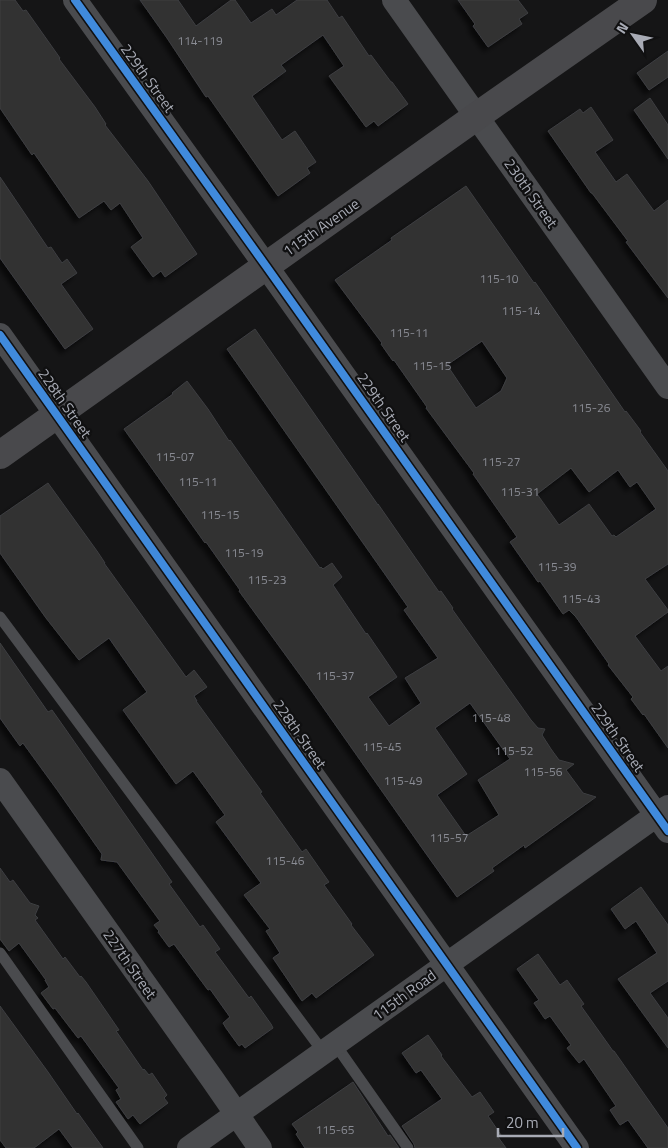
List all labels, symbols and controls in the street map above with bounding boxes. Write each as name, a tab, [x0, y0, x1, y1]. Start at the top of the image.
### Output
north arrow	[608, 10, 658, 60]
text: N	[610, 18, 633, 37]
house number: 114-119	[177, 31, 223, 50]
street label: 229th Street	[115, 39, 181, 118]
street label: 230th Street	[498, 153, 564, 233]
street label: 115th Avenue	[278, 192, 364, 262]
house number: 115-10	[480, 269, 519, 288]
house number: 115-14	[502, 301, 541, 320]
house number: 115-11	[390, 323, 428, 342]
house number: 115-15	[413, 356, 452, 375]
street label: 228th Street	[32, 363, 98, 443]
street label: 229th Street	[351, 367, 417, 447]
house number: 115-26	[572, 398, 611, 417]
house number: 115-07	[156, 447, 194, 466]
house number: 115-27	[482, 452, 520, 471]
house number: 115-11	[179, 472, 217, 491]
house number: 115-31	[501, 482, 539, 501]
house number: 115-15	[201, 505, 240, 524]
house number: 115-19	[225, 543, 264, 562]
house number: 115-39	[538, 557, 577, 576]
house number: 115-23	[248, 570, 286, 589]
house number: 115-43	[562, 589, 600, 608]
house number: 115-37	[316, 666, 354, 685]
street label: 228th Street	[267, 694, 333, 774]
street label: 229th Street	[585, 697, 651, 777]
house number: 115-48	[472, 708, 511, 727]
house number: 115-45	[363, 737, 402, 756]
house number: 115-52	[495, 741, 533, 760]
house number: 115-56	[524, 762, 563, 781]
house number: 115-49	[384, 771, 423, 790]
house number: 115-57	[430, 828, 468, 847]
house number: 115-46	[266, 851, 305, 870]
street label: 227th Street	[97, 924, 163, 1004]
street label: 115th Road	[367, 964, 441, 1026]
scale bar	[498, 1106, 563, 1138]
text: 20 m	[506, 1111, 539, 1134]
house number: 115-65	[316, 1120, 355, 1139]

